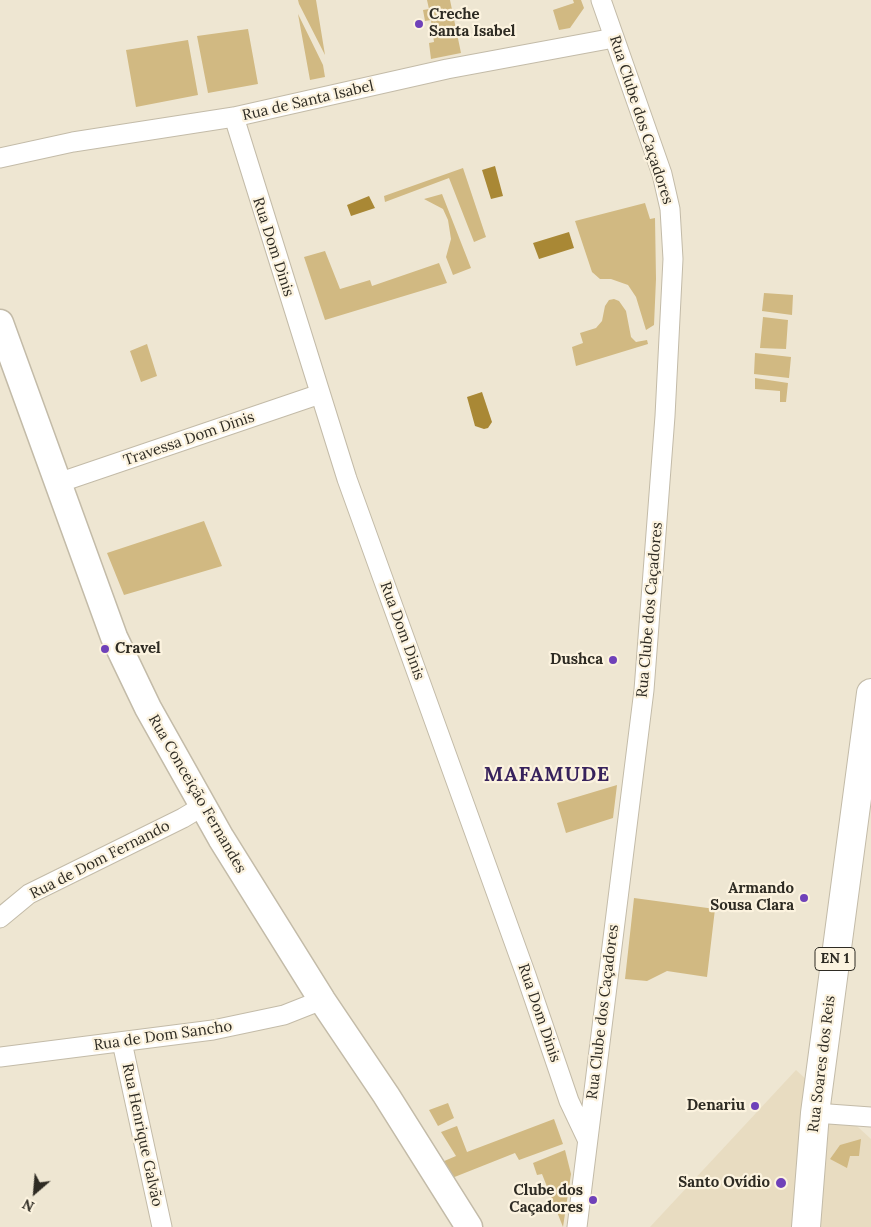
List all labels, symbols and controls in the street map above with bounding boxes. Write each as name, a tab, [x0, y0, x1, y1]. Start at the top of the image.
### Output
place label: Creche Santa Isabel	[429, 6, 515, 41]
marker: Creche Santa Isabel	[413, 18, 425, 30]
street label: Rua Clube dos Caçadores	[605, 33, 677, 207]
street label: Rua de Santa Isabel	[241, 77, 375, 125]
street label: Rua Dom Dinis	[249, 195, 297, 299]
street label: Travessa Dom Dinis	[121, 408, 257, 470]
street label: Rua Clube dos Caçadores	[633, 521, 667, 699]
street label: Rua Dom Dinis	[376, 580, 428, 682]
place label: Cravel	[115, 640, 161, 658]
marker: Cravel	[99, 643, 111, 655]
place label: Dushca	[550, 651, 603, 669]
marker: Dushca	[607, 654, 619, 666]
street label: Rua Conceição Fernandes	[144, 712, 250, 876]
district label: MAFAMUDE	[483, 763, 611, 787]
street label: Rua de Dom Fernando	[27, 817, 173, 903]
place label: Armando Sousa Clara	[710, 880, 794, 915]
marker: Armando Sousa Clara	[798, 892, 810, 904]
street label: Rua Clube dos Caçadores	[583, 923, 623, 1101]
road number: EN 1	[815, 948, 855, 971]
street label: Rua Dom Dinis	[514, 961, 564, 1065]
street label: Rua Soares dos Reis	[805, 995, 839, 1133]
street label: Rua de Dom Sancho	[93, 1017, 233, 1055]
street label: Rua Henrique Galvão	[118, 1062, 166, 1208]
place label: Denariu	[687, 1097, 745, 1115]
marker: Denariu	[749, 1100, 761, 1112]
north arrow	[10, 1167, 60, 1217]
place label: Santo Ovídio	[678, 1174, 770, 1192]
marker: Santo Ovídio	[774, 1176, 788, 1190]
place label: Clube dos Caçadores	[509, 1182, 583, 1217]
marker: Clube dos Caçadores	[587, 1194, 599, 1206]
text: N	[19, 1195, 37, 1216]

